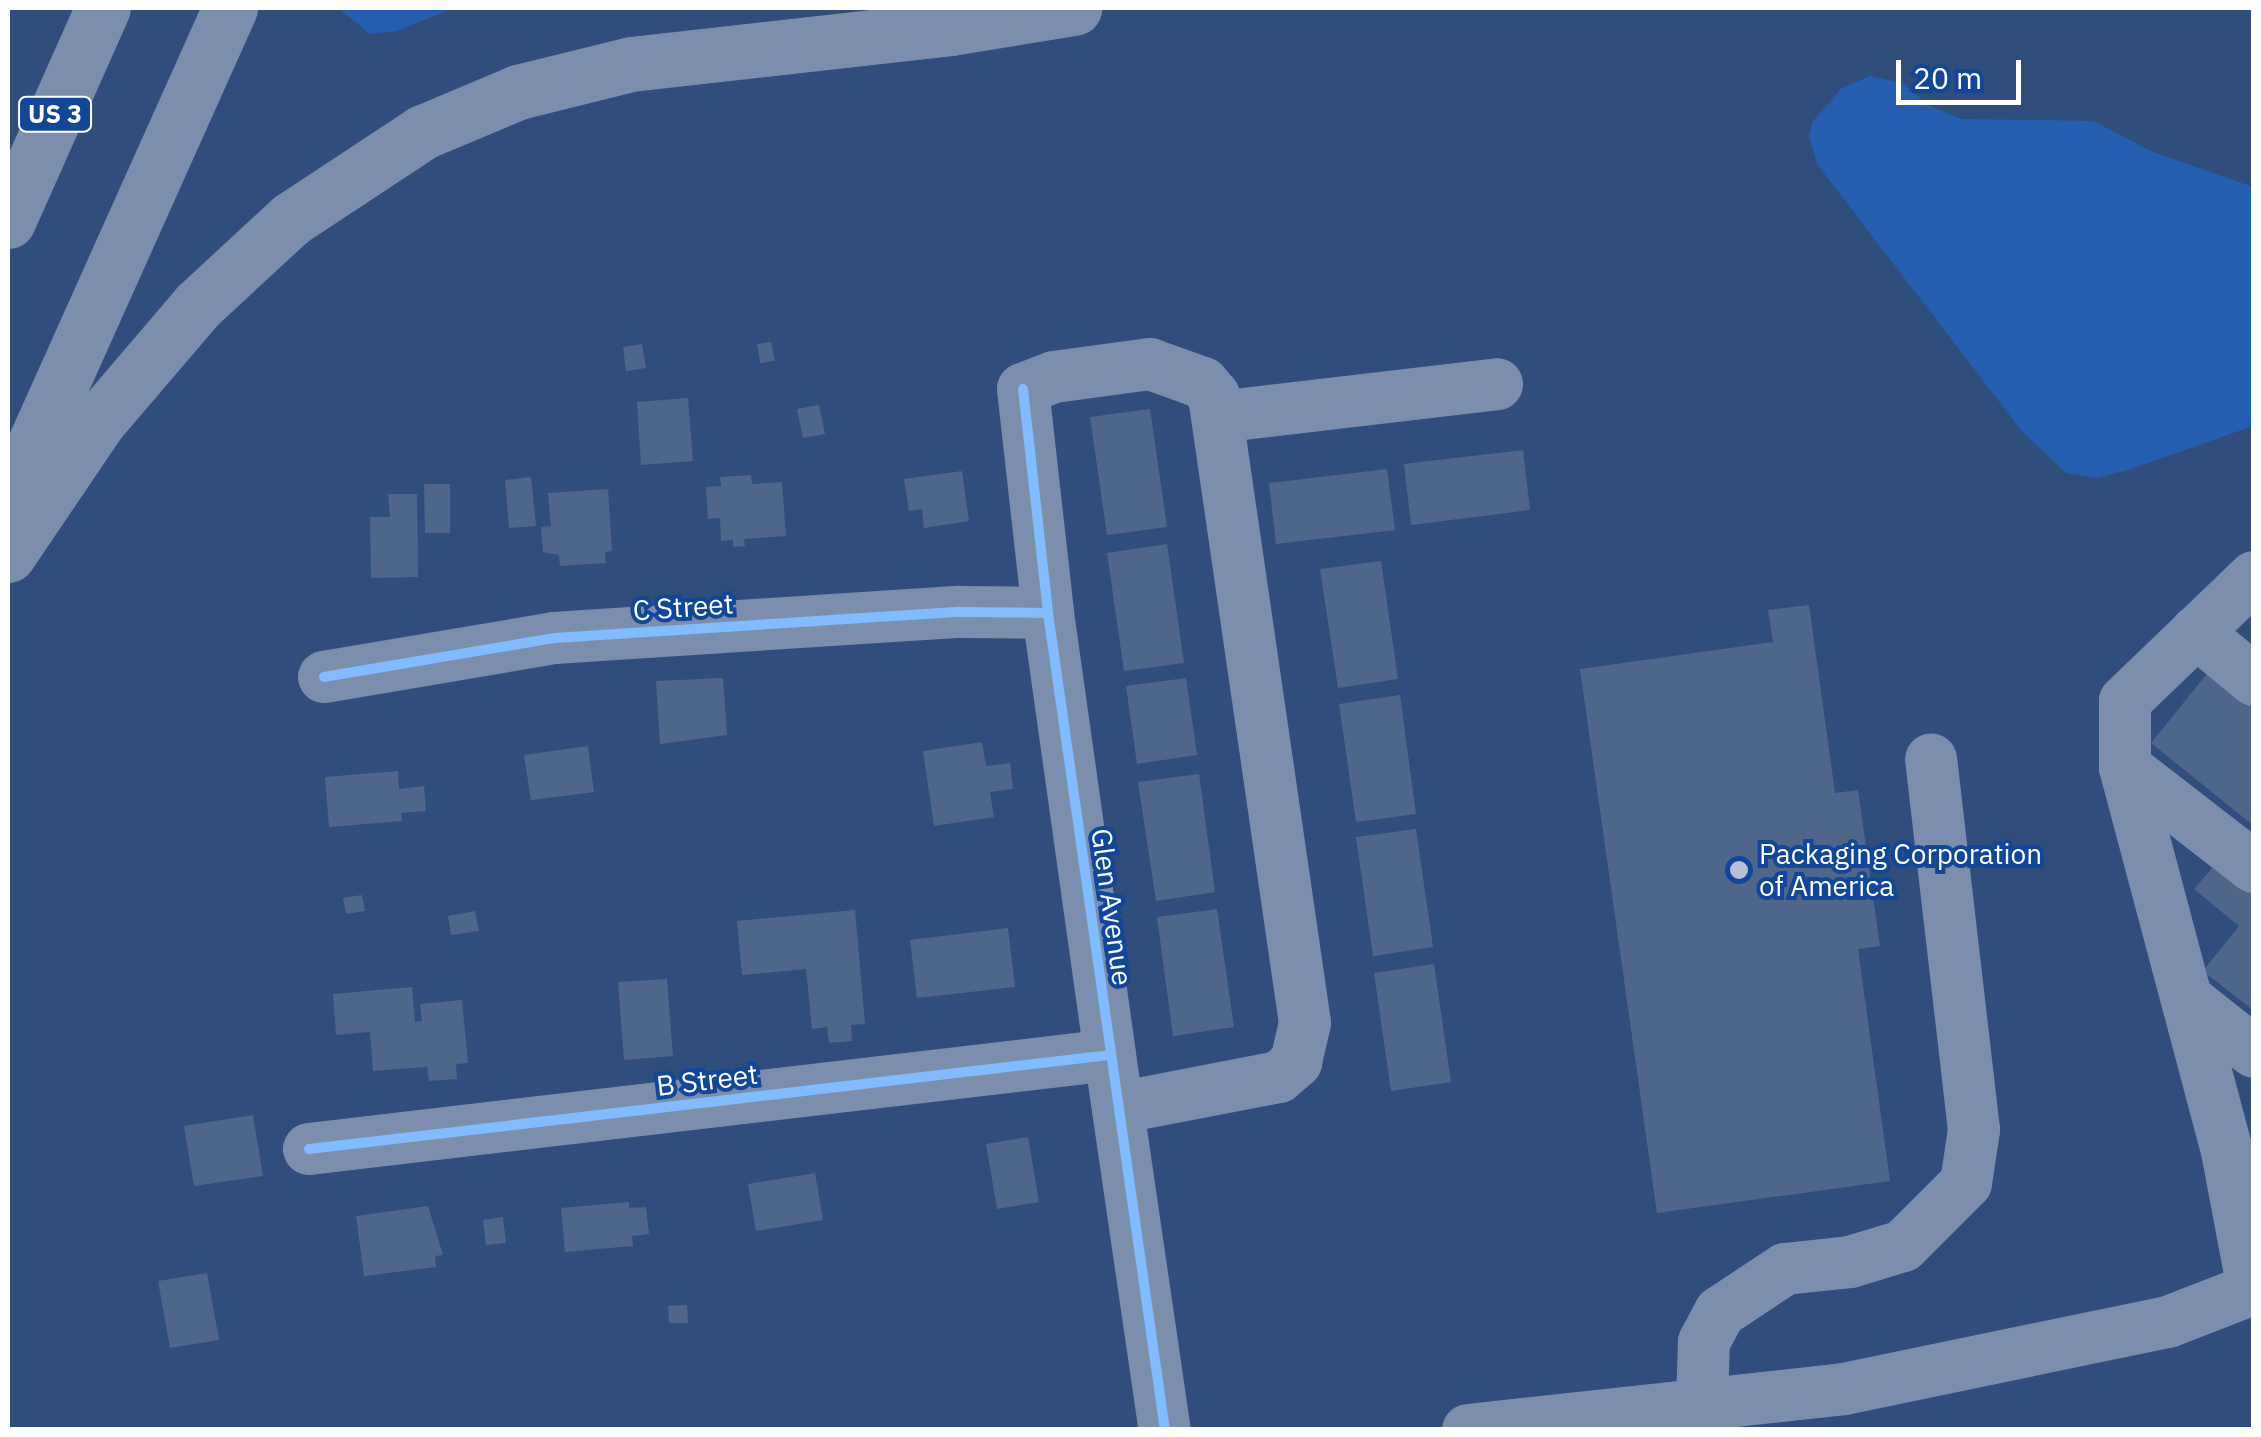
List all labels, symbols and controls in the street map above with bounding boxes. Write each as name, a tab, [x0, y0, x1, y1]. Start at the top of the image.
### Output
scale bar	[1901, 40, 2026, 102]
text: 20 m	[1913, 58, 1982, 97]
road number: US 3	[18, 94, 92, 134]
street label: C Street	[632, 587, 734, 627]
street label: Glen Avenue	[1084, 826, 1140, 988]
place label: Packaging Corporation of America	[1759, 837, 2042, 903]
marker: Packaging Corporation of America	[1728, 859, 1750, 881]
street label: B Street	[654, 1057, 760, 1103]

